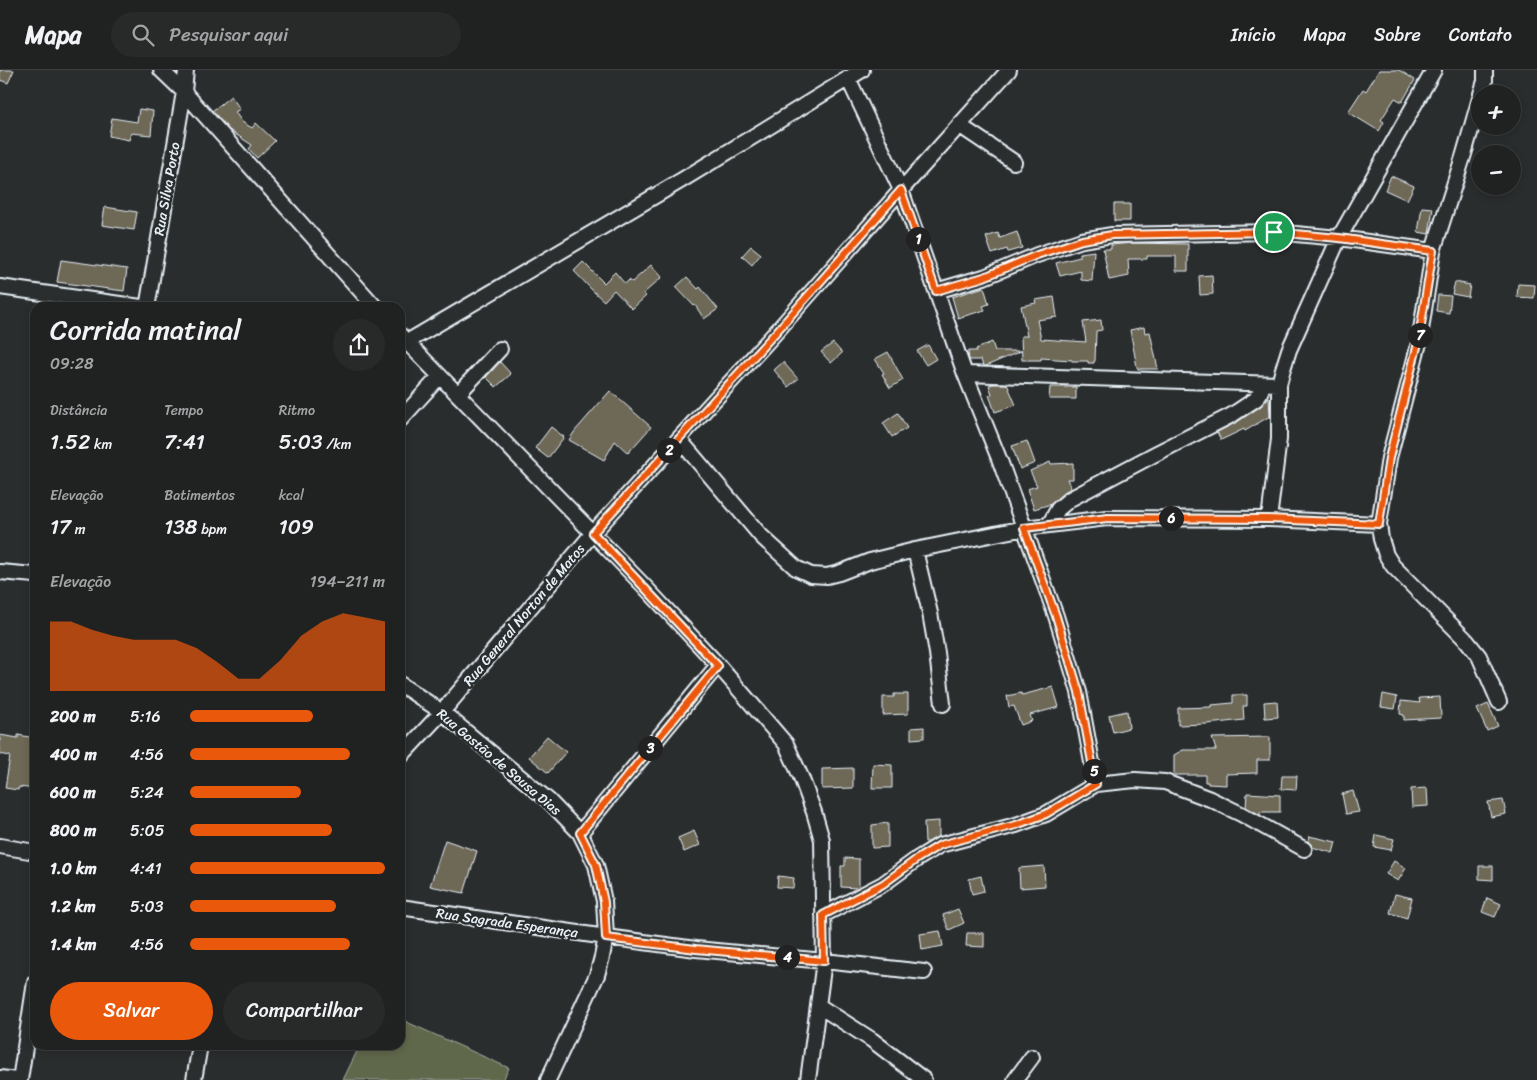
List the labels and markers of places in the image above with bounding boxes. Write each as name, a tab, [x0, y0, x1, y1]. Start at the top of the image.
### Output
pin	[1253, 211, 1295, 253]
pin: 1	[906, 226, 930, 252]
pin: 7	[1408, 322, 1432, 348]
pin: 2	[656, 438, 682, 462]
pin: 6	[1158, 506, 1184, 530]
pin: 3	[638, 736, 662, 760]
pin: 5	[1082, 758, 1106, 784]
pin: 4	[774, 944, 800, 970]

